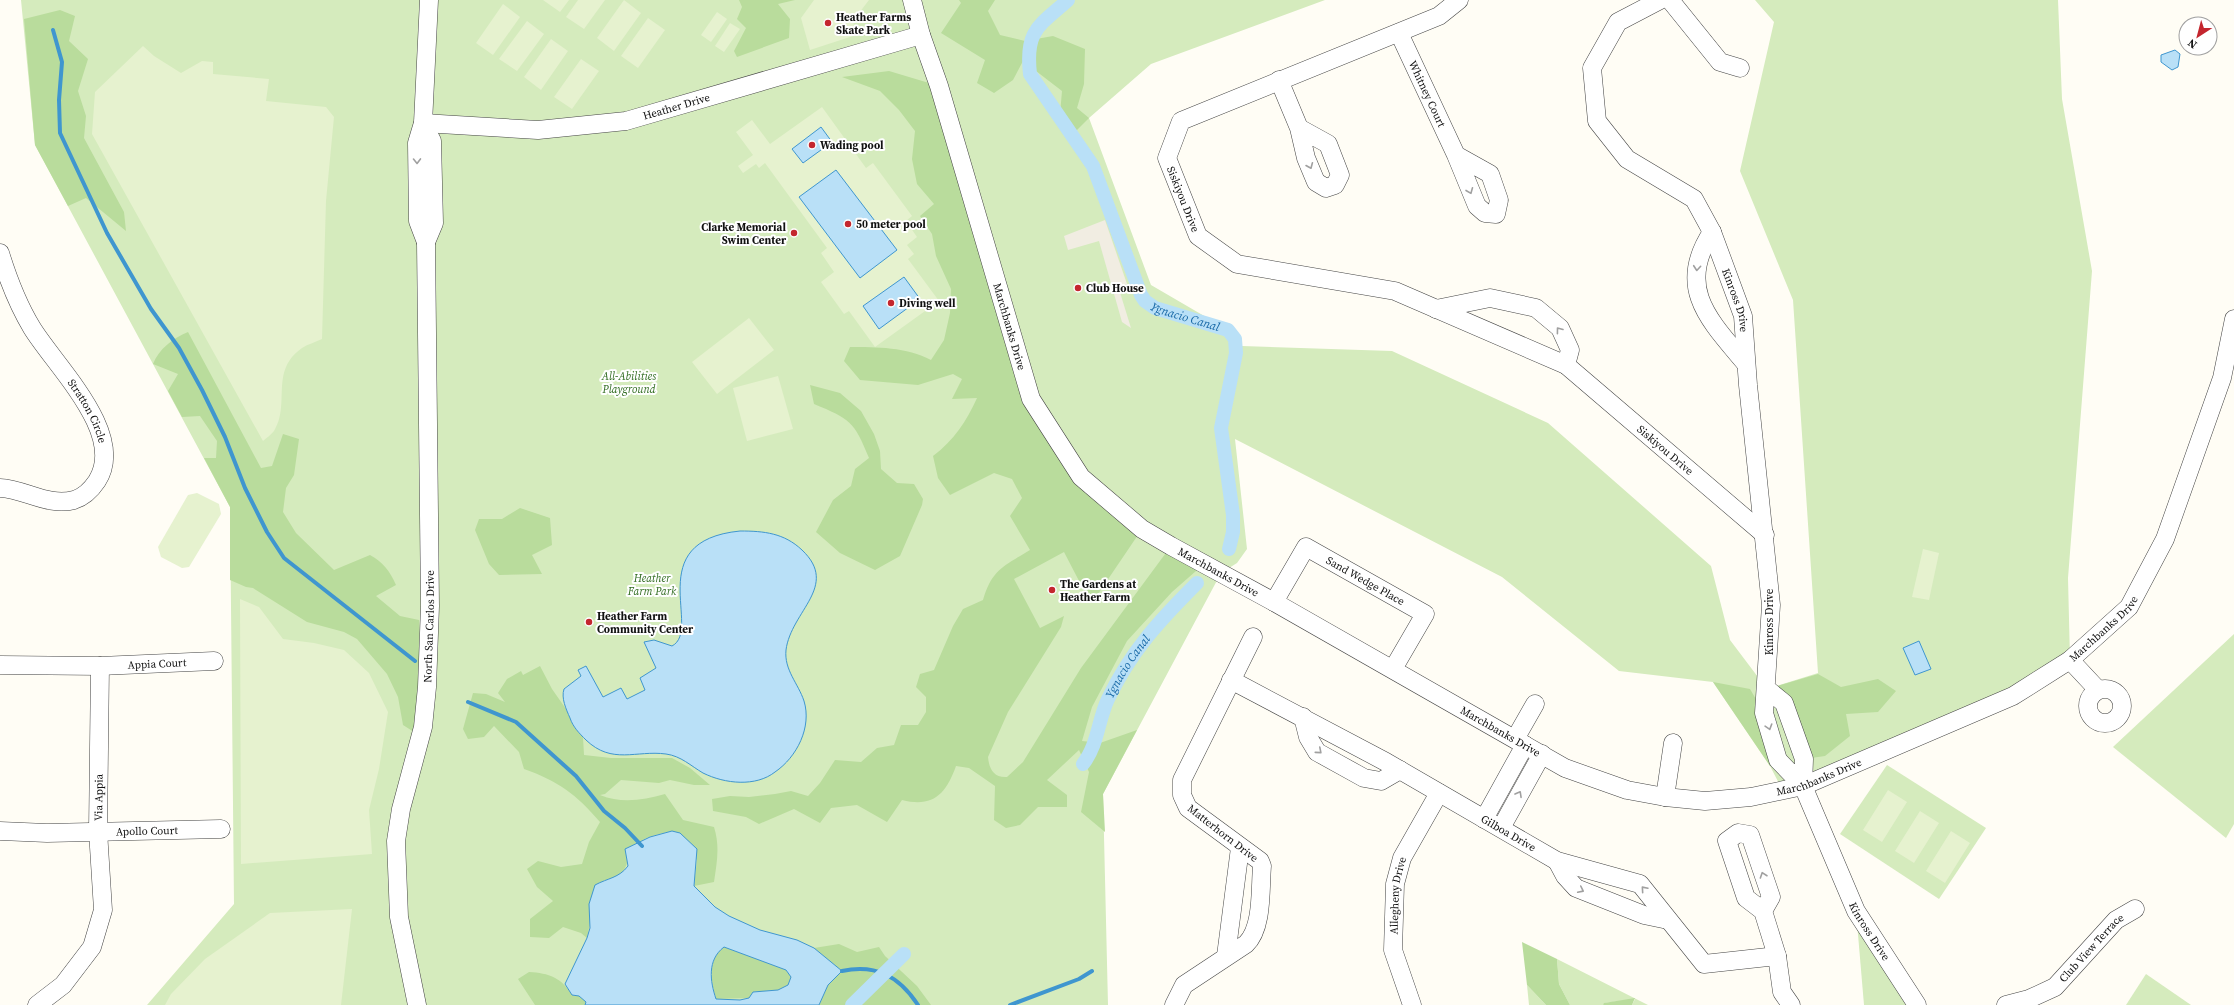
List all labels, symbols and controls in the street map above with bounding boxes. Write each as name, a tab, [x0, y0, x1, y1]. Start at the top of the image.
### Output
place label: Heather Farms Skate Park	[836, 10, 911, 38]
north arrow	[2178, 16, 2218, 56]
marker: Heather Farms Skate Park	[823, 18, 833, 28]
text: N	[2185, 35, 2200, 52]
street label: Whitney Court	[1405, 58, 1449, 130]
street label: Heather Drive	[641, 90, 712, 124]
place label: Wading pool	[820, 138, 884, 153]
marker: Wading pool	[807, 140, 817, 150]
one-way arrow	[413, 158, 421, 164]
one-way arrow	[1305, 162, 1313, 169]
street label: Siskiyou Drive	[1163, 164, 1203, 235]
one-way arrow	[1466, 187, 1474, 194]
place label: 50 meter pool	[856, 217, 926, 232]
marker: 50 meter pool	[843, 219, 853, 229]
place label: Clarke Memorial Swim Center	[701, 220, 787, 248]
marker: Clarke Memorial Swim Center	[789, 228, 799, 238]
one-way arrow	[1693, 264, 1702, 271]
street label: Kinross Drive	[1718, 266, 1751, 333]
street label: Marchbanks Drive	[989, 281, 1029, 372]
place label: Club House	[1086, 281, 1144, 296]
marker: Club House	[1073, 283, 1083, 293]
place label: Diving well	[899, 296, 956, 311]
marker: Diving well	[886, 298, 896, 308]
water label: Ygnacio Canal	[1147, 299, 1222, 335]
one-way arrow	[1557, 327, 1564, 334]
park label: All-Abilities Playground	[601, 369, 656, 397]
street label: Stratton Circle	[64, 376, 110, 445]
street label: Siskiyou Drive	[1634, 422, 1697, 479]
street label: Marchbanks Drive	[1175, 544, 1262, 601]
street label: Sand Wedge Place	[1323, 553, 1408, 609]
street label: North San Carlos Drive	[420, 570, 438, 683]
park label: Heather Farm Park	[627, 571, 677, 599]
place label: The Gardens at Heather Farm	[1060, 577, 1137, 605]
marker: The Gardens at Heather Farm	[1047, 585, 1057, 595]
street label: Kinross Drive	[1762, 588, 1777, 655]
street label: Marchbanks Drive	[2066, 593, 2142, 665]
place label: Heather Farm Community Center	[597, 609, 694, 637]
marker: Heather Farm Community Center	[584, 617, 594, 627]
water label: Ygnacio Canal	[1102, 631, 1154, 701]
street label: Appia Court	[127, 655, 187, 673]
street label: Marchbanks Drive	[1458, 703, 1544, 761]
one-way arrow	[1764, 724, 1773, 731]
one-way arrow	[1314, 747, 1322, 754]
street label: Marchbanks Drive	[1775, 755, 1864, 799]
street label: Via Appia	[91, 773, 107, 821]
one-way arrow	[1515, 791, 1522, 798]
street label: Matterhorn Drive	[1184, 801, 1261, 866]
street label: Gilboa Drive	[1478, 812, 1539, 855]
street label: Apollo Court	[116, 823, 179, 839]
street label: Allegheny Drive	[1386, 855, 1410, 935]
one-way arrow	[1759, 871, 1768, 878]
one-way arrow	[1577, 885, 1584, 893]
one-way arrow	[1641, 887, 1648, 894]
street label: Kinross Drive	[1845, 900, 1893, 964]
street label: Club View Terrace	[2056, 910, 2127, 986]

